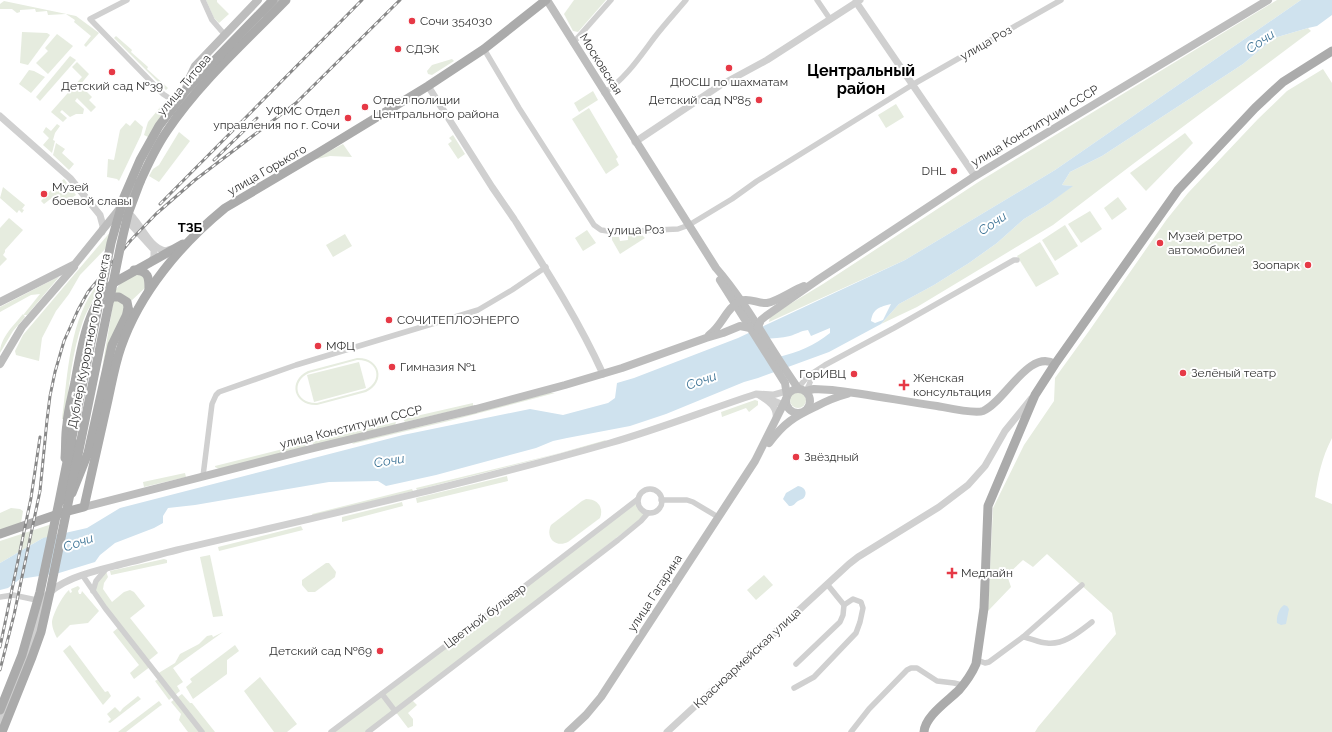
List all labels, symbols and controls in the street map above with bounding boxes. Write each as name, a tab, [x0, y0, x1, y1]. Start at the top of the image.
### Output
place label: Сочи 354030	[420, 14, 492, 28]
marker: Сочи 354030	[407, 16, 417, 26]
street label: улица Роз	[958, 22, 1015, 63]
water label: Сочи	[1243, 26, 1277, 56]
street label: Московская	[577, 31, 625, 97]
place label: СДЭК	[406, 42, 440, 56]
marker: СДЭК	[393, 44, 403, 54]
street label: улица Титова	[154, 51, 214, 119]
district label: Центральный район	[807, 61, 915, 98]
marker: ДЮСШ по шахматам	[724, 63, 734, 73]
marker: Детский сад №39	[107, 67, 117, 77]
place label: ДЮСШ по шахматам	[670, 75, 788, 89]
place label: Детский сад №39	[61, 79, 163, 93]
street label: улица Конституции СССР	[969, 82, 1102, 170]
place label: Отдел полиции Центрального района	[373, 93, 499, 121]
place label: Детский сад №85	[649, 93, 751, 107]
marker: Детский сад №85	[754, 95, 764, 105]
marker: Отдел полиции Центрального района	[360, 102, 370, 112]
place label: УФМС Отдел управления по г. Сочи	[213, 104, 340, 132]
marker: УФМС Отдел управления по г. Сочи	[343, 113, 353, 123]
street label: улица Горького	[225, 142, 309, 198]
place label: DHL	[922, 164, 946, 178]
marker: DHL	[949, 166, 959, 176]
place label: Музей боевой славы	[52, 180, 132, 208]
marker: Музей боевой славы	[39, 189, 49, 199]
water label: Сочи	[975, 208, 1009, 238]
district label: ТЗБ	[178, 220, 203, 235]
street label: улица Роз	[607, 222, 665, 237]
place label: Музей ретро автомобилей	[1168, 229, 1245, 257]
marker: Музей ретро автомобилей	[1155, 238, 1165, 248]
street label: Дублёр Курортного проспекта	[65, 252, 113, 430]
place label: Зоопарк	[1252, 258, 1300, 272]
marker: Зоопарк	[1303, 260, 1313, 270]
place label: СОЧИТЕПЛОЭНЕРГО	[397, 313, 519, 327]
marker: СОЧИТЕПЛОЭНЕРГО	[384, 315, 394, 325]
place label: МФЦ	[326, 339, 355, 353]
marker: МФЦ	[313, 341, 323, 351]
place label: Гимназия №1	[400, 360, 476, 374]
marker: Гимназия №1	[387, 362, 397, 372]
place label: Зелёный театр	[1191, 366, 1276, 380]
place label: ГорИВЦ	[799, 367, 846, 381]
water label: Сочи	[684, 368, 718, 393]
marker: Зелёный театр	[1178, 368, 1188, 378]
marker: ГорИВЦ	[849, 369, 859, 379]
place label: Женская консультация	[913, 371, 991, 399]
marker: Женская консультация	[898, 379, 910, 391]
street label: улица Конституции СССР	[278, 402, 424, 451]
place label: Звёздный	[804, 450, 859, 464]
water label: Сочи	[373, 451, 406, 470]
marker: Звёздный	[791, 452, 801, 462]
water label: Сочи	[61, 530, 95, 555]
street label: улица Гагарина	[625, 552, 685, 634]
place label: Медлайн	[961, 566, 1013, 580]
marker: Медлайн	[946, 567, 958, 579]
street label: Цветной бульвар	[441, 581, 529, 651]
street label: Красноармейская улица	[691, 605, 803, 711]
place label: Детский сад №69	[269, 644, 372, 658]
marker: Детский сад №69	[375, 646, 385, 656]

